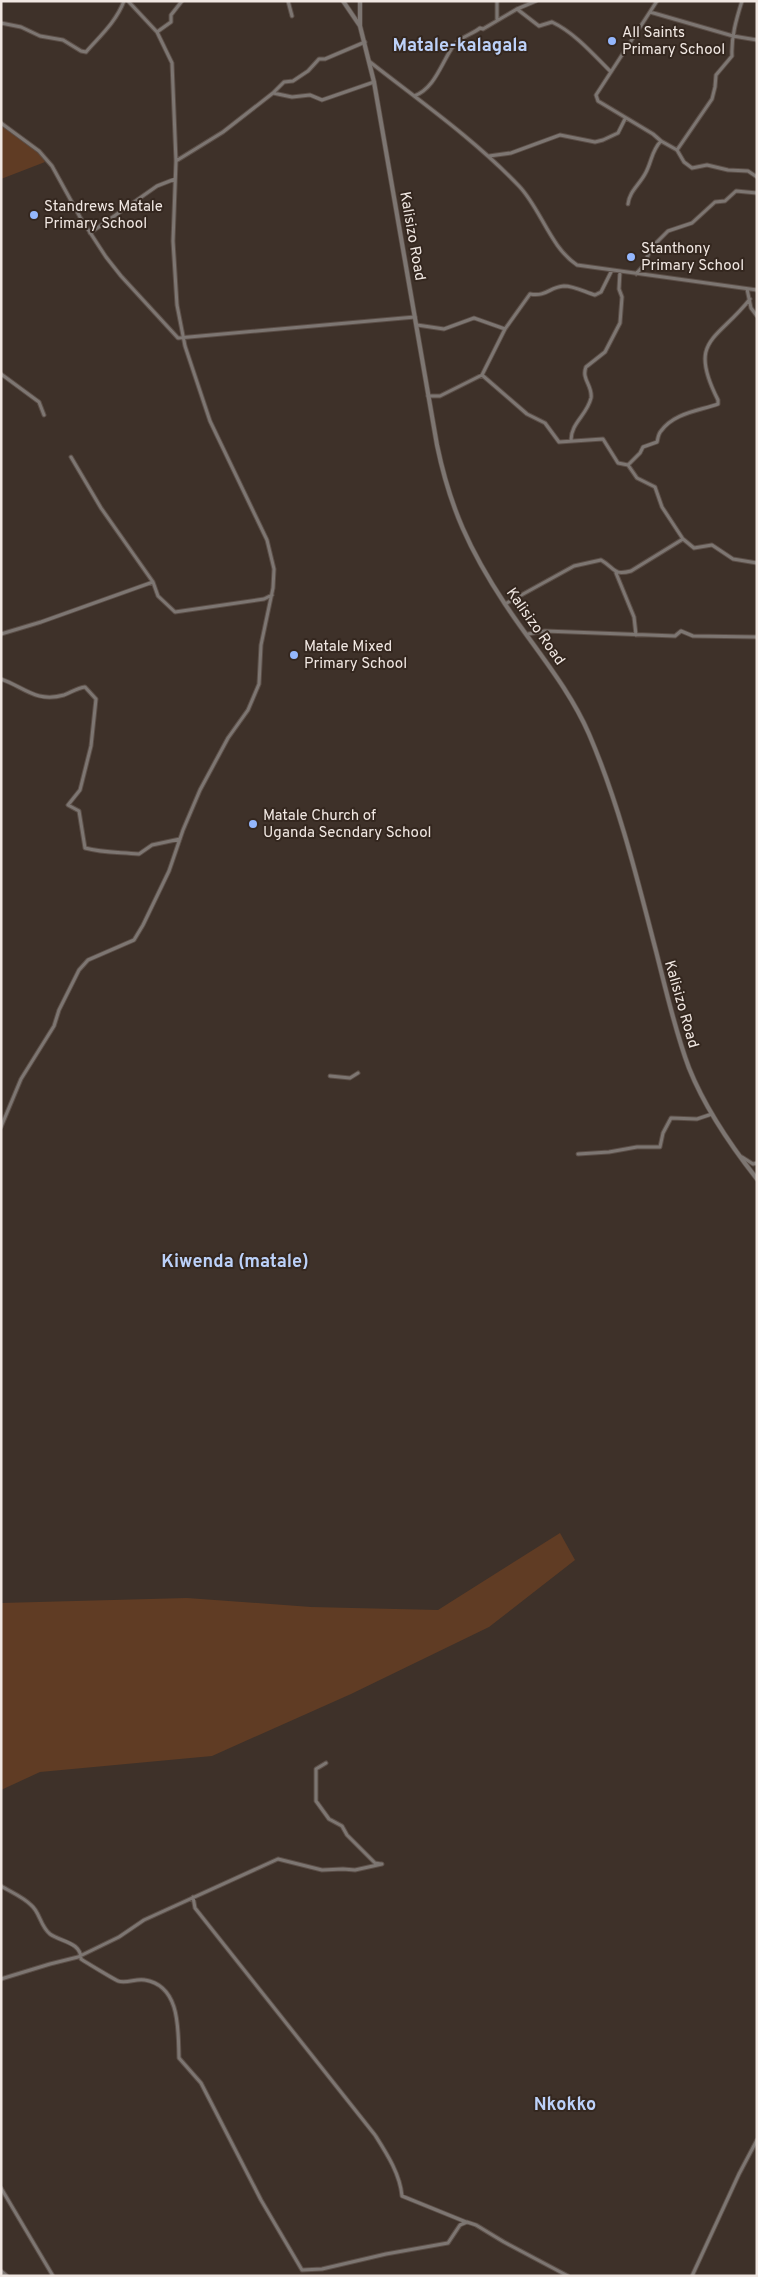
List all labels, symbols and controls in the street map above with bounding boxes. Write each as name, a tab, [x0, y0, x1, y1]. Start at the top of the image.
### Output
place label: All Saints Primary School	[622, 24, 725, 60]
district label: Matale-kalagala	[392, 35, 528, 58]
marker: All Saints Primary School	[606, 35, 618, 47]
street label: Kalisizo Road	[394, 190, 429, 282]
place label: Standrews Matale Primary School	[44, 198, 163, 234]
marker: Standrews Matale Primary School	[28, 209, 40, 221]
place label: Stanthony Primary School	[641, 240, 744, 276]
marker: Stanthony Primary School	[625, 251, 637, 263]
street label: Kalisizo Road	[501, 584, 568, 669]
place label: Matale Mixed Primary School	[304, 638, 407, 674]
marker: Matale Mixed Primary School	[288, 649, 300, 661]
place label: Matale Church of Uganda Secndary School	[263, 807, 431, 843]
marker: Matale Church of Uganda Secndary School	[247, 818, 259, 830]
street label: Kalisizo Road	[659, 958, 702, 1050]
district label: Kiwenda (matale)	[161, 1251, 309, 1274]
district label: Nkokko	[534, 2094, 596, 2117]

